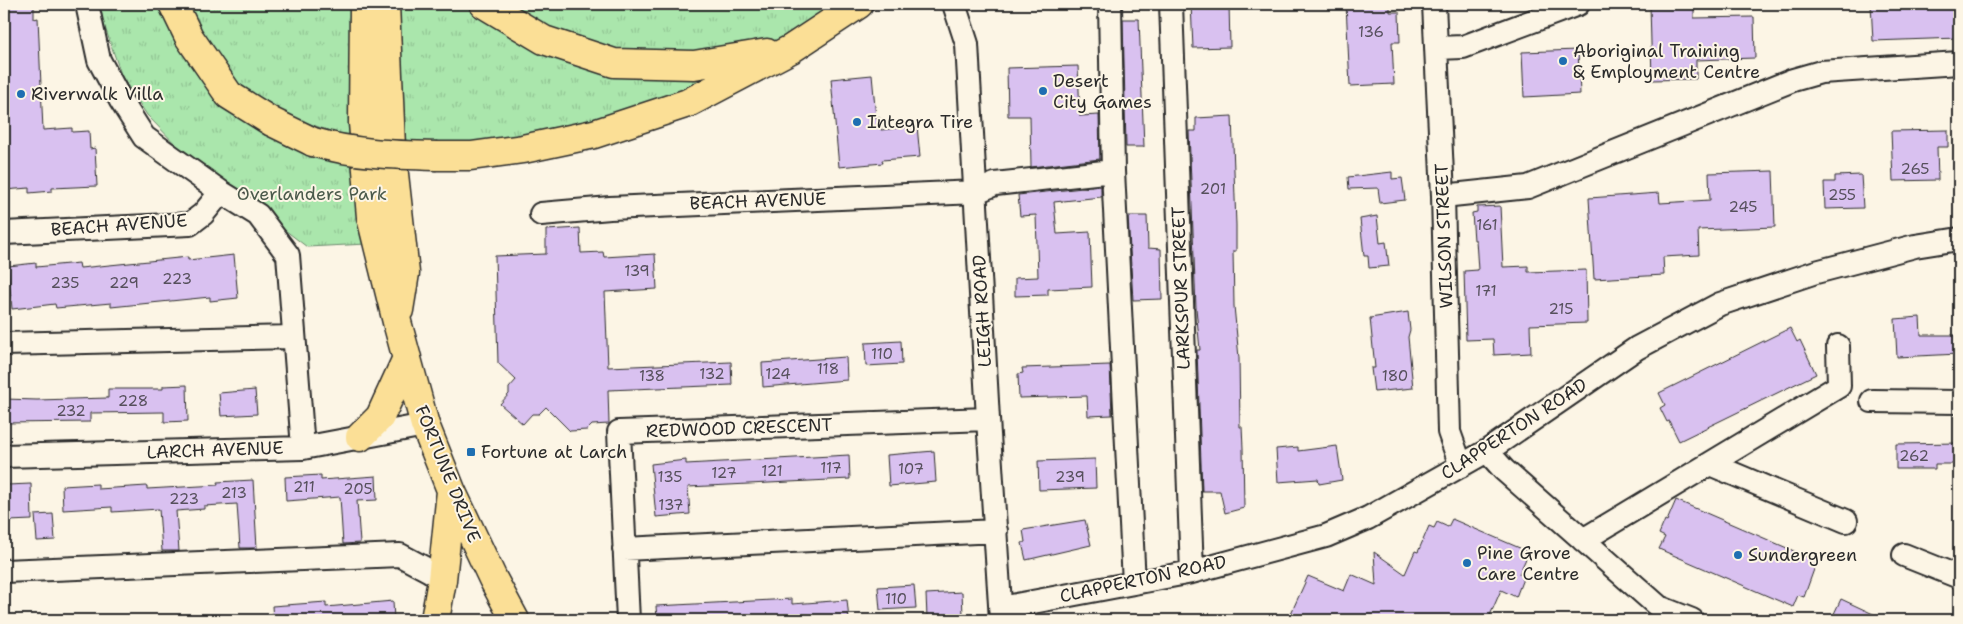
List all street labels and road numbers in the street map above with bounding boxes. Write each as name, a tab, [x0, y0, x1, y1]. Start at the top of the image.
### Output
street label: WILSON STREET	[1429, 163, 1459, 309]
street label: BEACH AVENUE	[689, 187, 827, 215]
street label: LARKSPUR STREET	[1166, 206, 1196, 370]
street label: BEACH AVENUE	[50, 208, 188, 242]
street label: LEIGH ROAD	[967, 254, 997, 368]
street label: CLAPPERTON ROAD	[1436, 373, 1592, 485]
street label: FORTUNE DRIVE	[409, 402, 487, 546]
street label: REDWOOD CRESCENT	[645, 413, 833, 443]
street label: LARCH AVENUE	[146, 436, 284, 464]
street label: CLAPPERTON ROAD	[1057, 550, 1229, 608]

